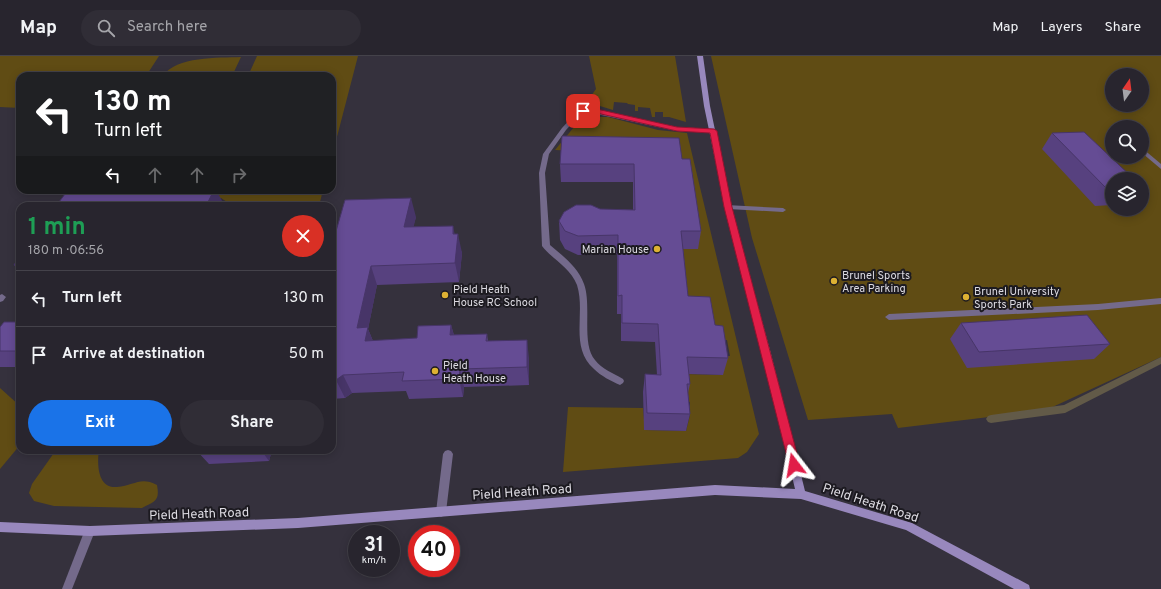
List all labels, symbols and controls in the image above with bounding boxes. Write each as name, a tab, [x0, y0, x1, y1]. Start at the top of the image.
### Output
search box	[81, 10, 361, 46]
text: Map	[20, 16, 57, 40]
icon: search	[95, 17, 117, 39]
text: Search here	[127, 18, 207, 37]
text: Map	[992, 19, 1018, 36]
text: Layers	[1040, 19, 1082, 36]
text: Share	[1104, 19, 1141, 36]
north arrow	[1105, 68, 1149, 112]
map controls	[1105, 68, 1149, 216]
text: 130 m	[94, 85, 172, 121]
icon: left	[28, 88, 80, 140]
pin	[566, 94, 600, 128]
icon: arrive	[572, 100, 594, 122]
text: Turn left	[94, 120, 162, 143]
button: search	[1105, 120, 1149, 164]
icon: left	[102, 164, 124, 186]
icon: ahead	[144, 164, 166, 186]
icon: ahead	[186, 164, 208, 186]
icon: right	[228, 164, 250, 186]
button: layers	[1105, 172, 1149, 216]
text: 1 min	[28, 213, 86, 243]
button: close	[282, 215, 324, 257]
text: 180 m · 06:56	[28, 243, 104, 259]
place label: Marian House	[582, 243, 649, 257]
marker: Marian House	[652, 244, 662, 254]
place label: Brunel Sports Area Parking	[842, 269, 910, 296]
marker: Brunel Sports Area Parking	[829, 276, 839, 286]
place label: Pield Heath House RC School	[453, 283, 537, 310]
place label: Brunel University Sports Park	[974, 285, 1060, 312]
icon: left	[28, 288, 50, 310]
text: Turn left	[62, 289, 122, 308]
text: 130 m	[284, 289, 324, 308]
marker: Pield Heath House RC School	[440, 290, 450, 300]
marker: Brunel University Sports Park	[961, 292, 971, 302]
icon: arrive	[28, 344, 50, 366]
text: Arrive at destination	[62, 345, 205, 364]
text: 50 m	[289, 345, 324, 364]
place label: Pield Heath House	[443, 359, 506, 386]
marker: Pield Heath House	[430, 366, 440, 376]
button: Exit	[28, 400, 172, 446]
button: Share	[180, 400, 324, 446]
position arrow	[773, 444, 815, 486]
street label: Pield Heath Road	[820, 481, 920, 527]
street label: Pield Heath Road	[472, 482, 573, 504]
street label: Pield Heath Road	[149, 505, 249, 525]
speed limit sign: 40	[408, 525, 460, 577]
text: 31	[364, 533, 384, 559]
text: km/h	[362, 554, 386, 567]

